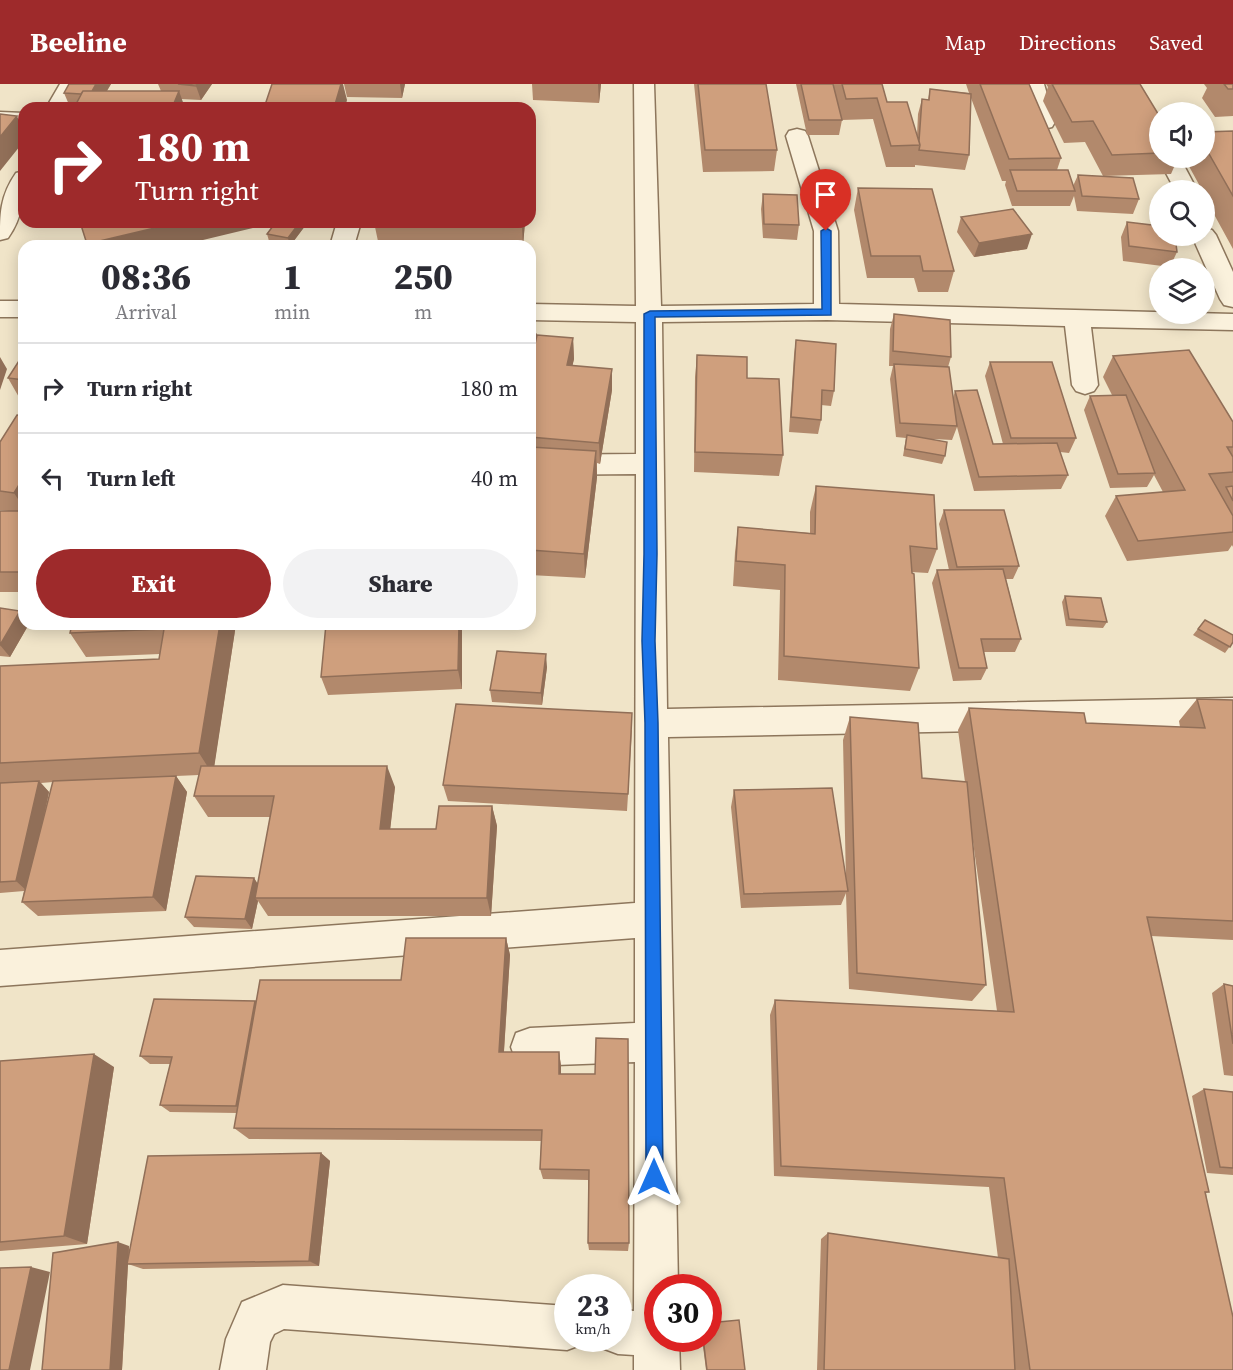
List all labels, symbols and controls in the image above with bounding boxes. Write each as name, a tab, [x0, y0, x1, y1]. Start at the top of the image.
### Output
text: Beeline	[30, 23, 127, 61]
text: Map	[945, 28, 986, 57]
text: Directions	[1019, 28, 1116, 57]
text: Saved	[1149, 28, 1203, 57]
map controls	[1149, 102, 1215, 324]
button: sound	[1149, 102, 1215, 168]
text: 180 m	[135, 117, 250, 175]
icon: right	[36, 126, 114, 204]
pin	[800, 169, 851, 231]
text: Turn right	[135, 172, 259, 209]
icon: arrive	[809, 178, 842, 211]
button: search	[1149, 180, 1215, 246]
text: 08:36	[101, 252, 191, 301]
text: 1	[282, 252, 302, 301]
text: 250	[393, 252, 453, 301]
button: layers	[1149, 258, 1215, 324]
text: Arrival	[115, 298, 177, 326]
text: min	[274, 298, 310, 326]
text: m	[414, 298, 432, 326]
icon: right	[36, 372, 69, 405]
text: Turn right	[87, 373, 192, 403]
text: 180 m	[460, 373, 518, 403]
icon: left	[36, 462, 69, 495]
text: Turn left	[87, 463, 175, 493]
text: 40 m	[471, 463, 518, 493]
button: Exit	[36, 549, 271, 618]
button: Share	[283, 549, 518, 618]
position arrow	[622, 1145, 686, 1209]
speed limit sign: 30	[644, 1274, 722, 1352]
text: 23	[577, 1285, 609, 1326]
text: km/h	[575, 1318, 611, 1339]

